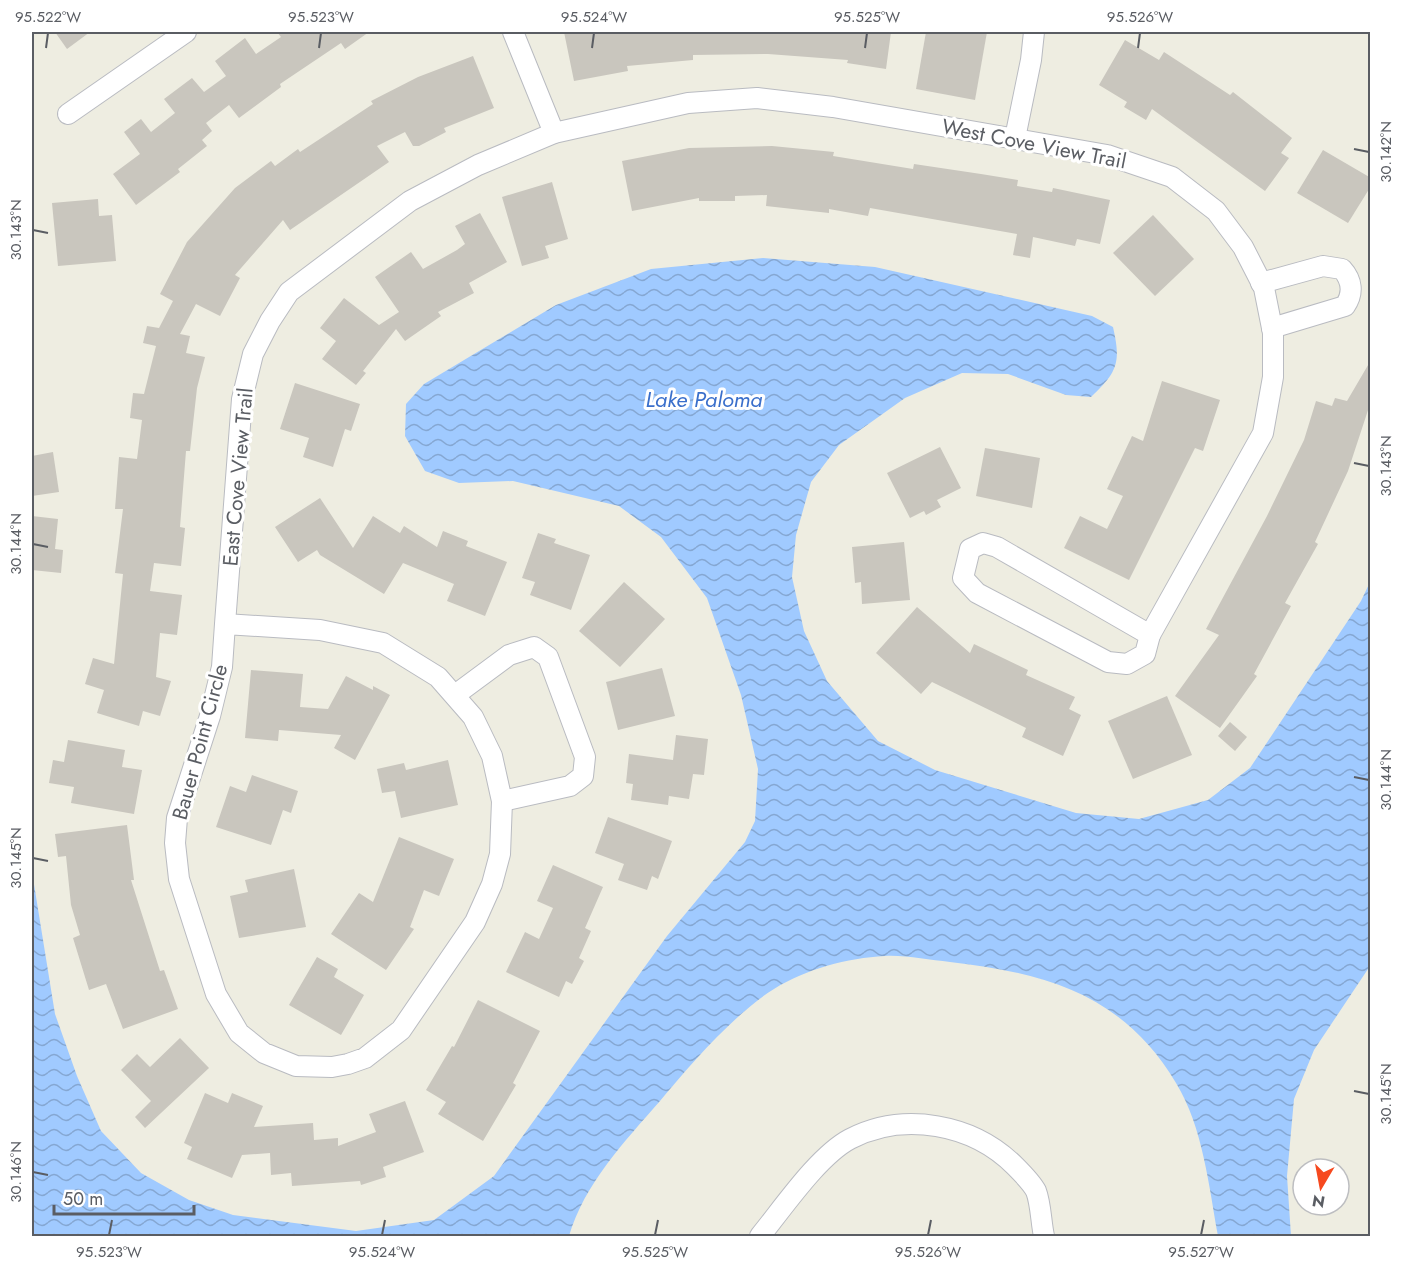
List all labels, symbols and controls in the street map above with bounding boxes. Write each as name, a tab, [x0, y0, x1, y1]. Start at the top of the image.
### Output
text: 95.522°W	[15, 6, 81, 28]
text: 95.523°W	[288, 6, 354, 28]
text: 95.524°W	[561, 6, 627, 28]
text: 95.525°W	[834, 6, 900, 28]
text: 95.526°W	[1107, 6, 1173, 28]
street label: West Cove View Trail	[939, 111, 1129, 177]
text: 30.142°N	[1375, 121, 1397, 183]
text: 30.143°N	[5, 199, 27, 261]
water label: Lake Paloma	[645, 383, 763, 415]
street label: East Cove View Trail	[215, 386, 261, 568]
text: 30.143°N	[1375, 435, 1397, 497]
text: 30.144°N	[5, 513, 27, 575]
street label: Bauer Point Circle	[165, 661, 235, 823]
text: 30.144°N	[1375, 749, 1397, 811]
text: 30.145°N	[5, 827, 27, 889]
text: 30.145°N	[1375, 1063, 1397, 1125]
text: 30.146°N	[5, 1141, 27, 1203]
north arrow	[1291, 1157, 1351, 1217]
scale bar	[54, 1178, 194, 1216]
text: 50 m	[63, 1186, 103, 1212]
text: N	[1310, 1189, 1327, 1214]
text: 95.523°W	[76, 1241, 142, 1263]
text: 95.524°W	[349, 1241, 415, 1263]
text: 95.525°W	[622, 1241, 688, 1263]
text: 95.526°W	[895, 1241, 961, 1263]
text: 95.527°W	[1168, 1241, 1234, 1263]

